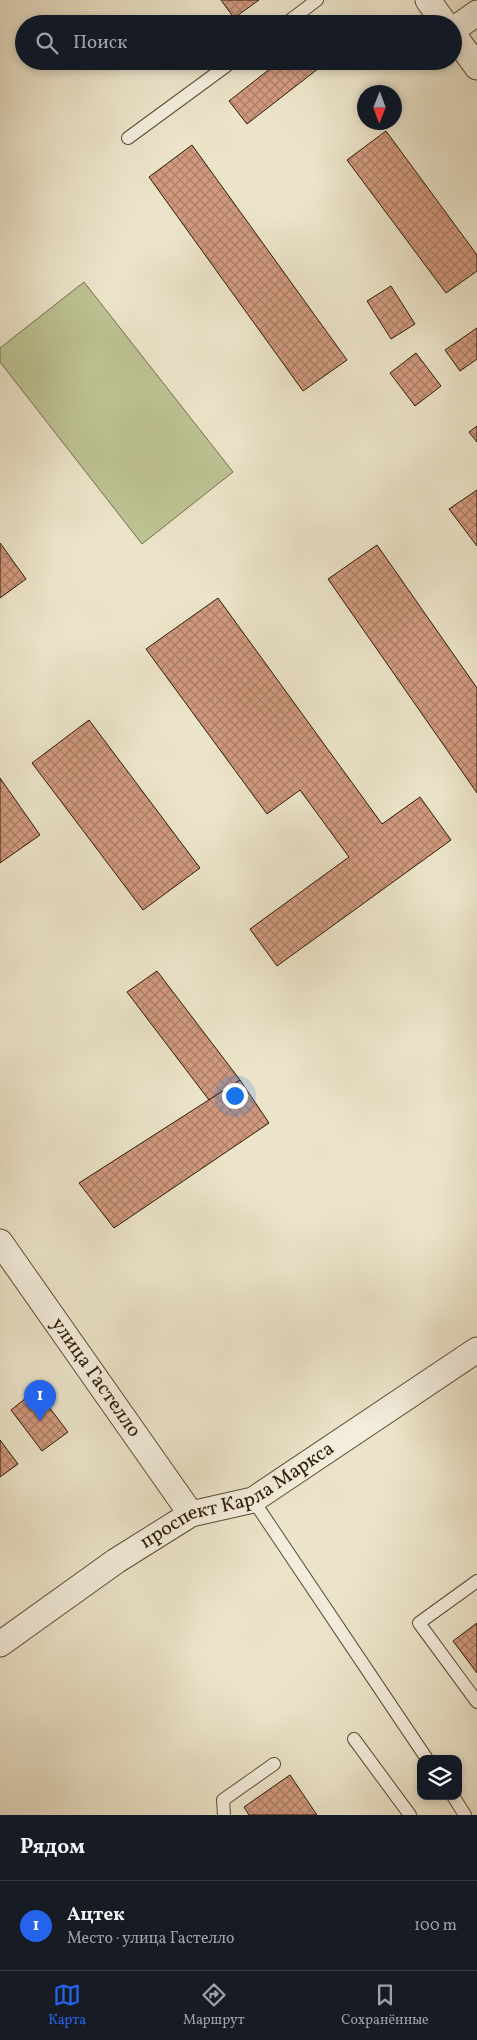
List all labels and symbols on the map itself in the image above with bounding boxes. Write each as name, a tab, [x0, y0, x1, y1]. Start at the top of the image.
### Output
north arrow	[357, 85, 402, 130]
your location	[222, 1083, 248, 1109]
street label: улица Гастелло	[43, 1312, 147, 1443]
pin: 1	[24, 1380, 56, 1421]
street label: проспект Карла Маркса	[135, 1435, 340, 1556]

